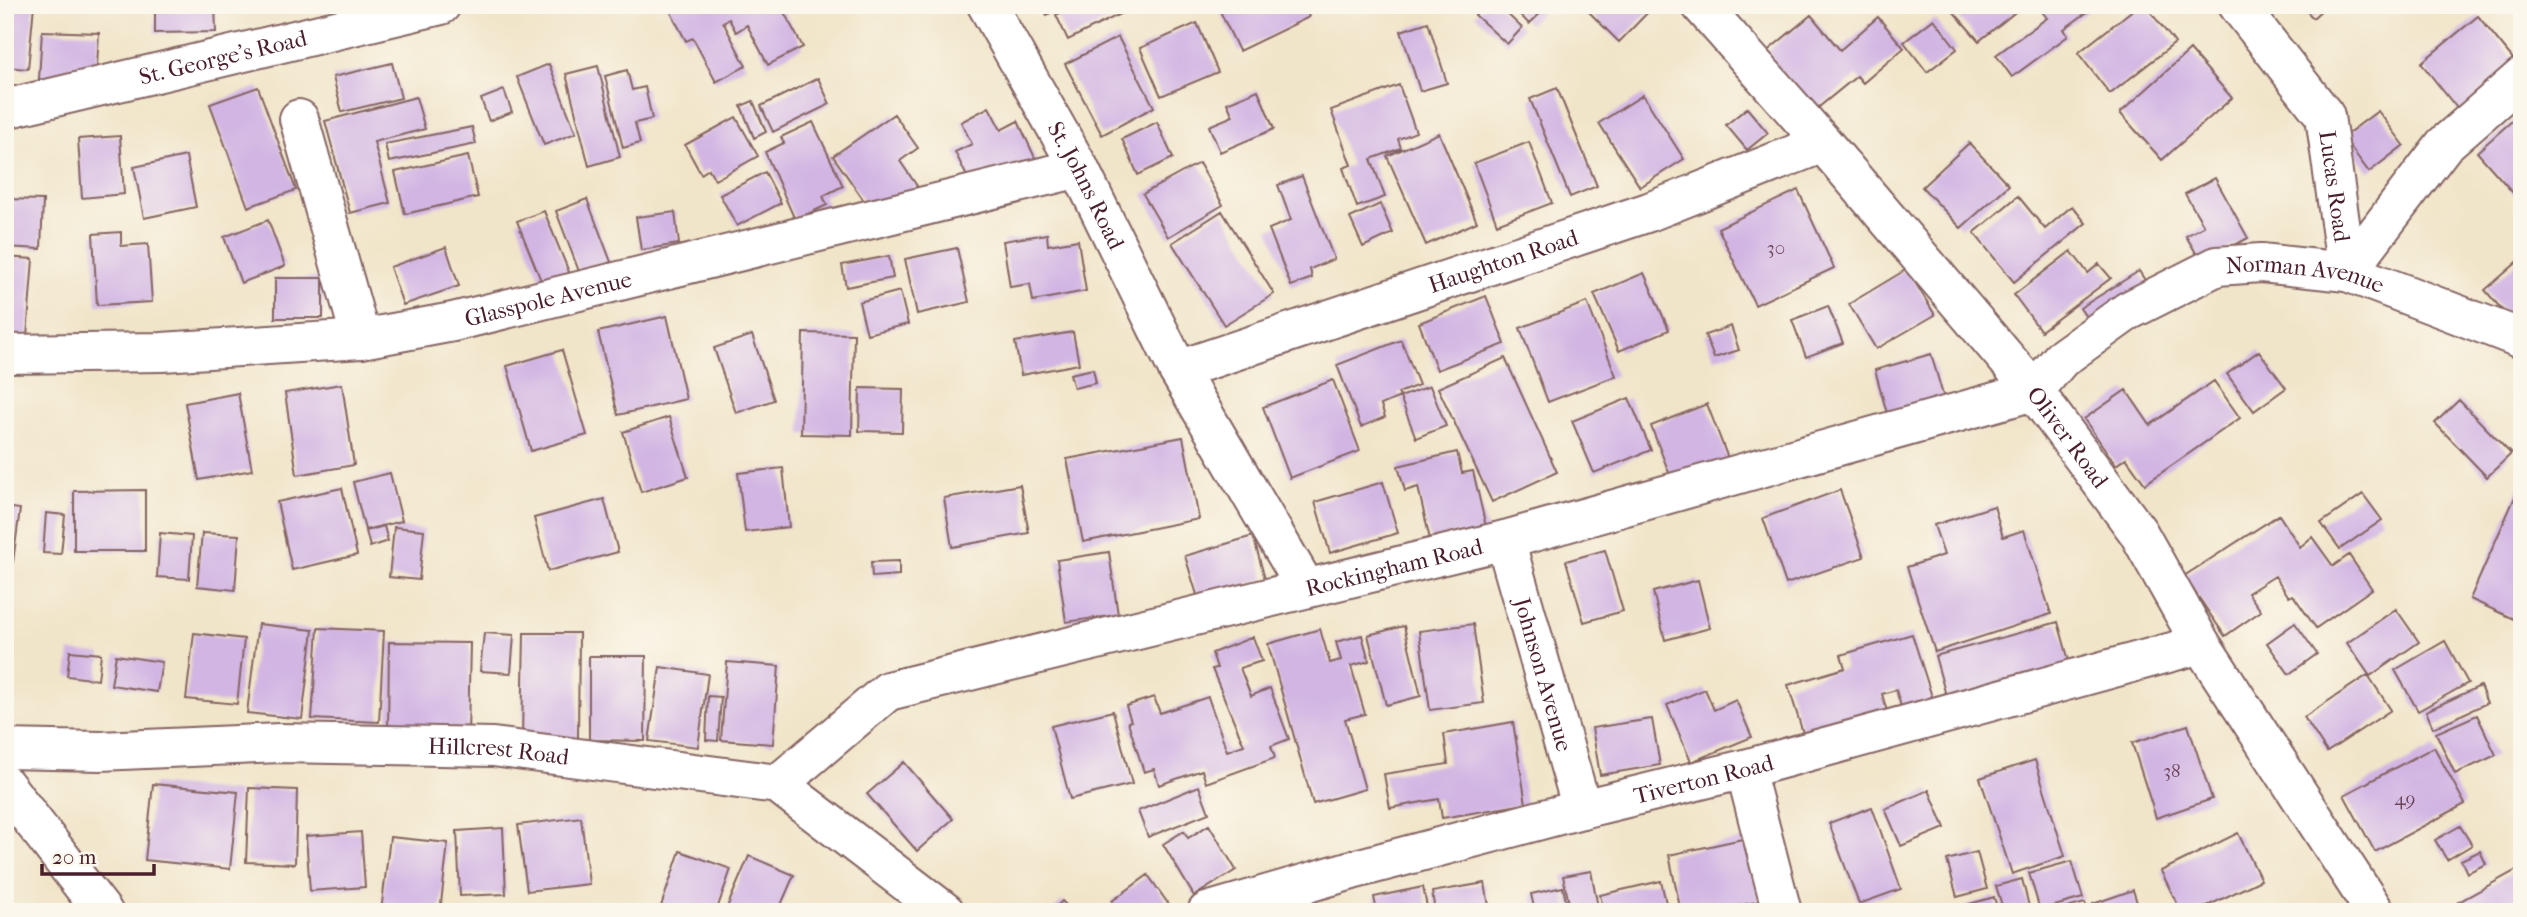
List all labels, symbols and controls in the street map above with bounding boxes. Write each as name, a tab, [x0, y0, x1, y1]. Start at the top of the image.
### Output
street label: St. George's Road	[136, 24, 310, 90]
street label: St. Johns Road	[1042, 117, 1130, 254]
street label: Lucas Road	[2314, 129, 2356, 244]
street label: Haughton Road	[1425, 223, 1582, 299]
house number: 30	[1767, 237, 1785, 259]
street label: Norman Avenue	[2225, 249, 2388, 299]
street label: Glasspole Avenue	[462, 265, 634, 332]
street label: Oliver Road	[2022, 381, 2115, 493]
street label: Rockingham Road	[1303, 532, 1486, 602]
street label: Johnson Avenue	[1508, 593, 1578, 755]
street label: Hillcrest Road	[428, 732, 571, 770]
street label: Tiverton Road	[1631, 748, 1777, 809]
house number: 38	[2163, 760, 2181, 782]
house number: 49	[2394, 788, 2416, 810]
scale bar	[42, 833, 154, 877]
text: 20 m	[52, 845, 97, 869]

